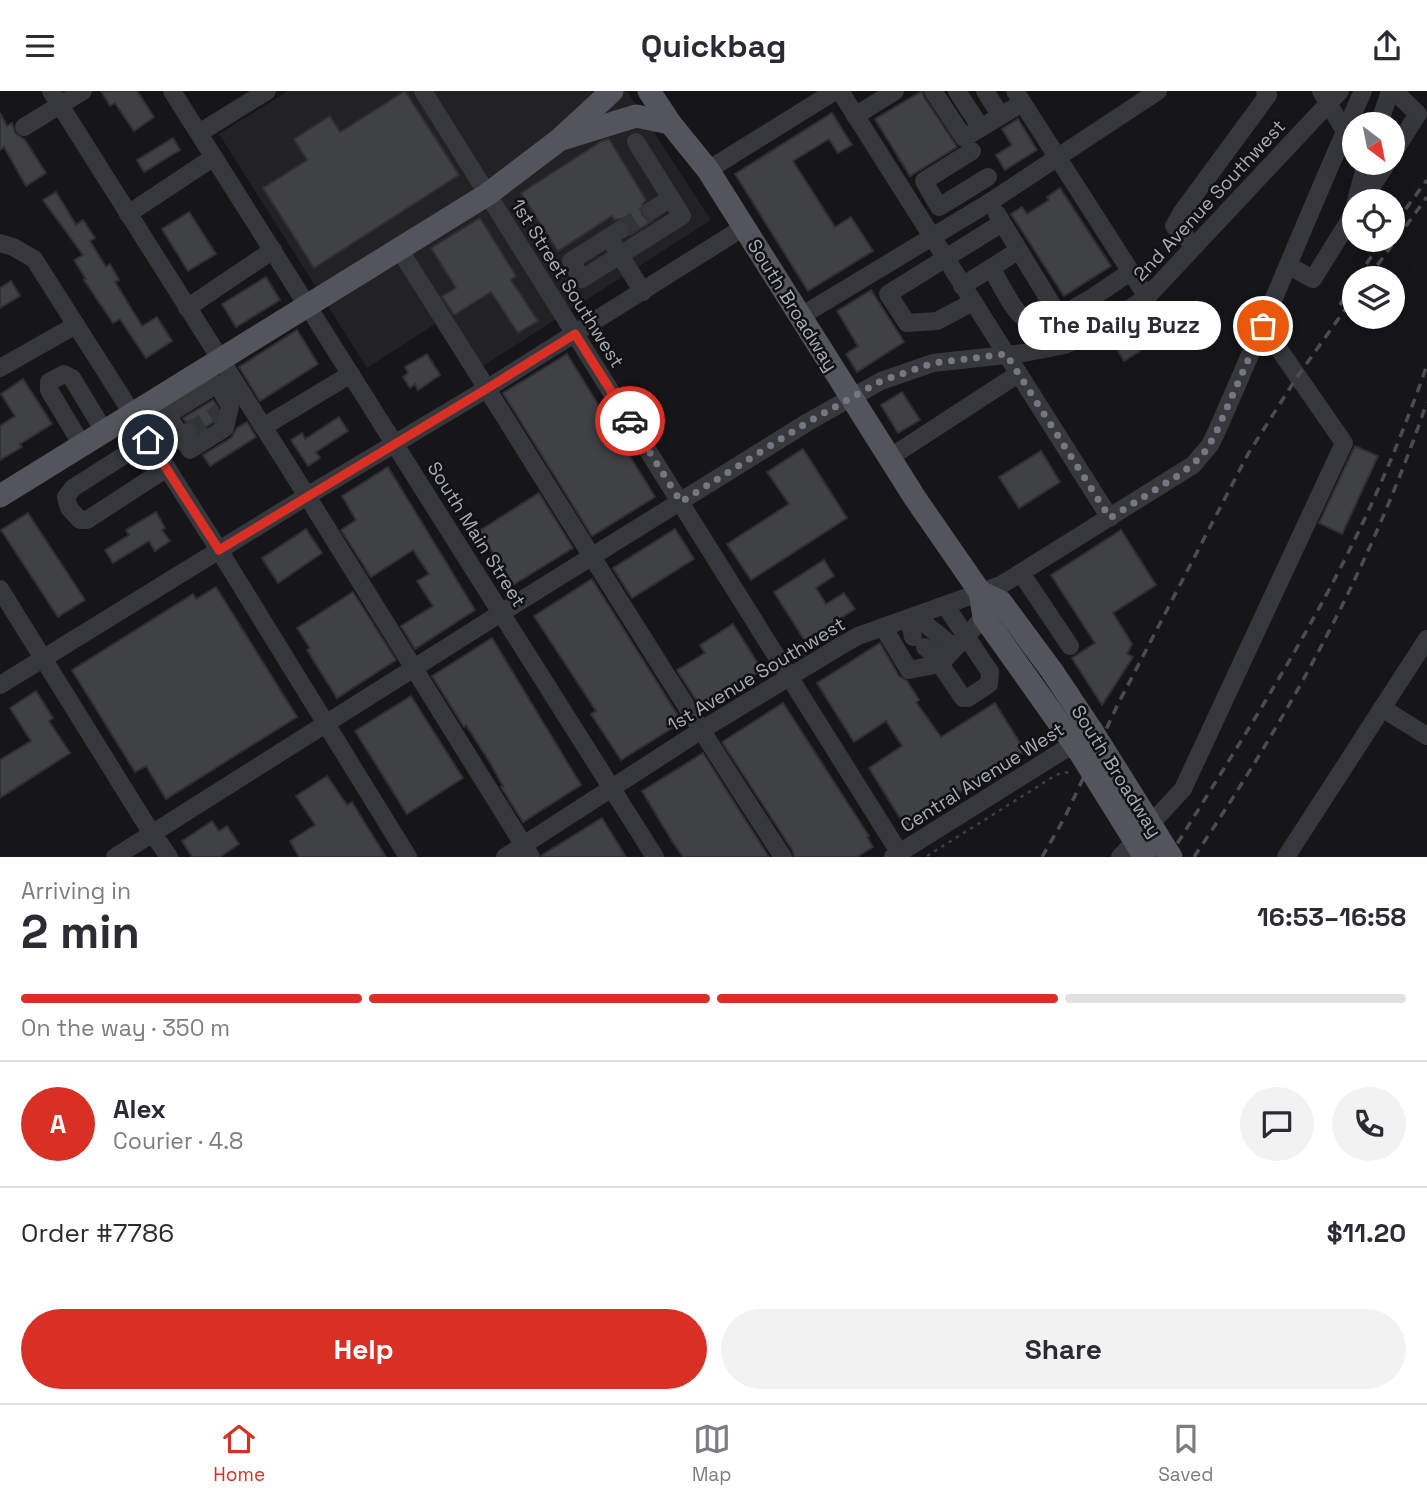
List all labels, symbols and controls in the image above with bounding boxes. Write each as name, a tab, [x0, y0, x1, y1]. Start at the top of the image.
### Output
text: Quickbag	[641, 26, 786, 66]
icon: menu	[21, 27, 59, 65]
icon: share	[1368, 27, 1406, 65]
north arrow	[1342, 112, 1405, 175]
map controls	[1342, 112, 1405, 329]
street label: 2nd Avenue Southwest	[1128, 114, 1291, 286]
button: locate	[1342, 189, 1405, 252]
street label: 1st Street Southwest	[505, 194, 630, 372]
street label: South Broadway	[742, 234, 843, 376]
button: layers	[1342, 266, 1405, 329]
pin	[1233, 296, 1293, 356]
callout: The Daily Buzz	[1018, 301, 1221, 351]
icon: bag	[1244, 307, 1282, 345]
text: The Daily Buzz	[1039, 310, 1200, 340]
courier	[595, 386, 665, 456]
icon: car	[611, 402, 649, 440]
pin	[118, 410, 178, 470]
icon: home	[129, 421, 167, 459]
street label: South Main Street	[422, 457, 531, 612]
street label: 1st Avenue Southwest	[663, 611, 850, 737]
street label: South Broadway	[1066, 700, 1167, 842]
street label: Central Avenue West	[896, 717, 1069, 838]
text: Arriving in	[21, 876, 131, 906]
text: 16:53–16:58	[1257, 900, 1406, 934]
text: 2 min	[21, 903, 140, 961]
text: On the way · 350 m	[21, 1013, 230, 1043]
button: chat	[1240, 1087, 1314, 1161]
button: phone	[1332, 1087, 1406, 1161]
text: Alex	[113, 1092, 166, 1126]
text: A	[50, 1107, 66, 1141]
text: Courier · 4.8	[113, 1126, 243, 1156]
text: Order #7786	[21, 1216, 174, 1250]
text: $11.20	[1327, 1216, 1406, 1250]
button: Help	[21, 1309, 707, 1389]
button: Share	[721, 1309, 1406, 1389]
tab: Home	[213, 1420, 265, 1487]
tab: Map	[692, 1420, 731, 1487]
tab: Saved	[1158, 1420, 1214, 1487]

